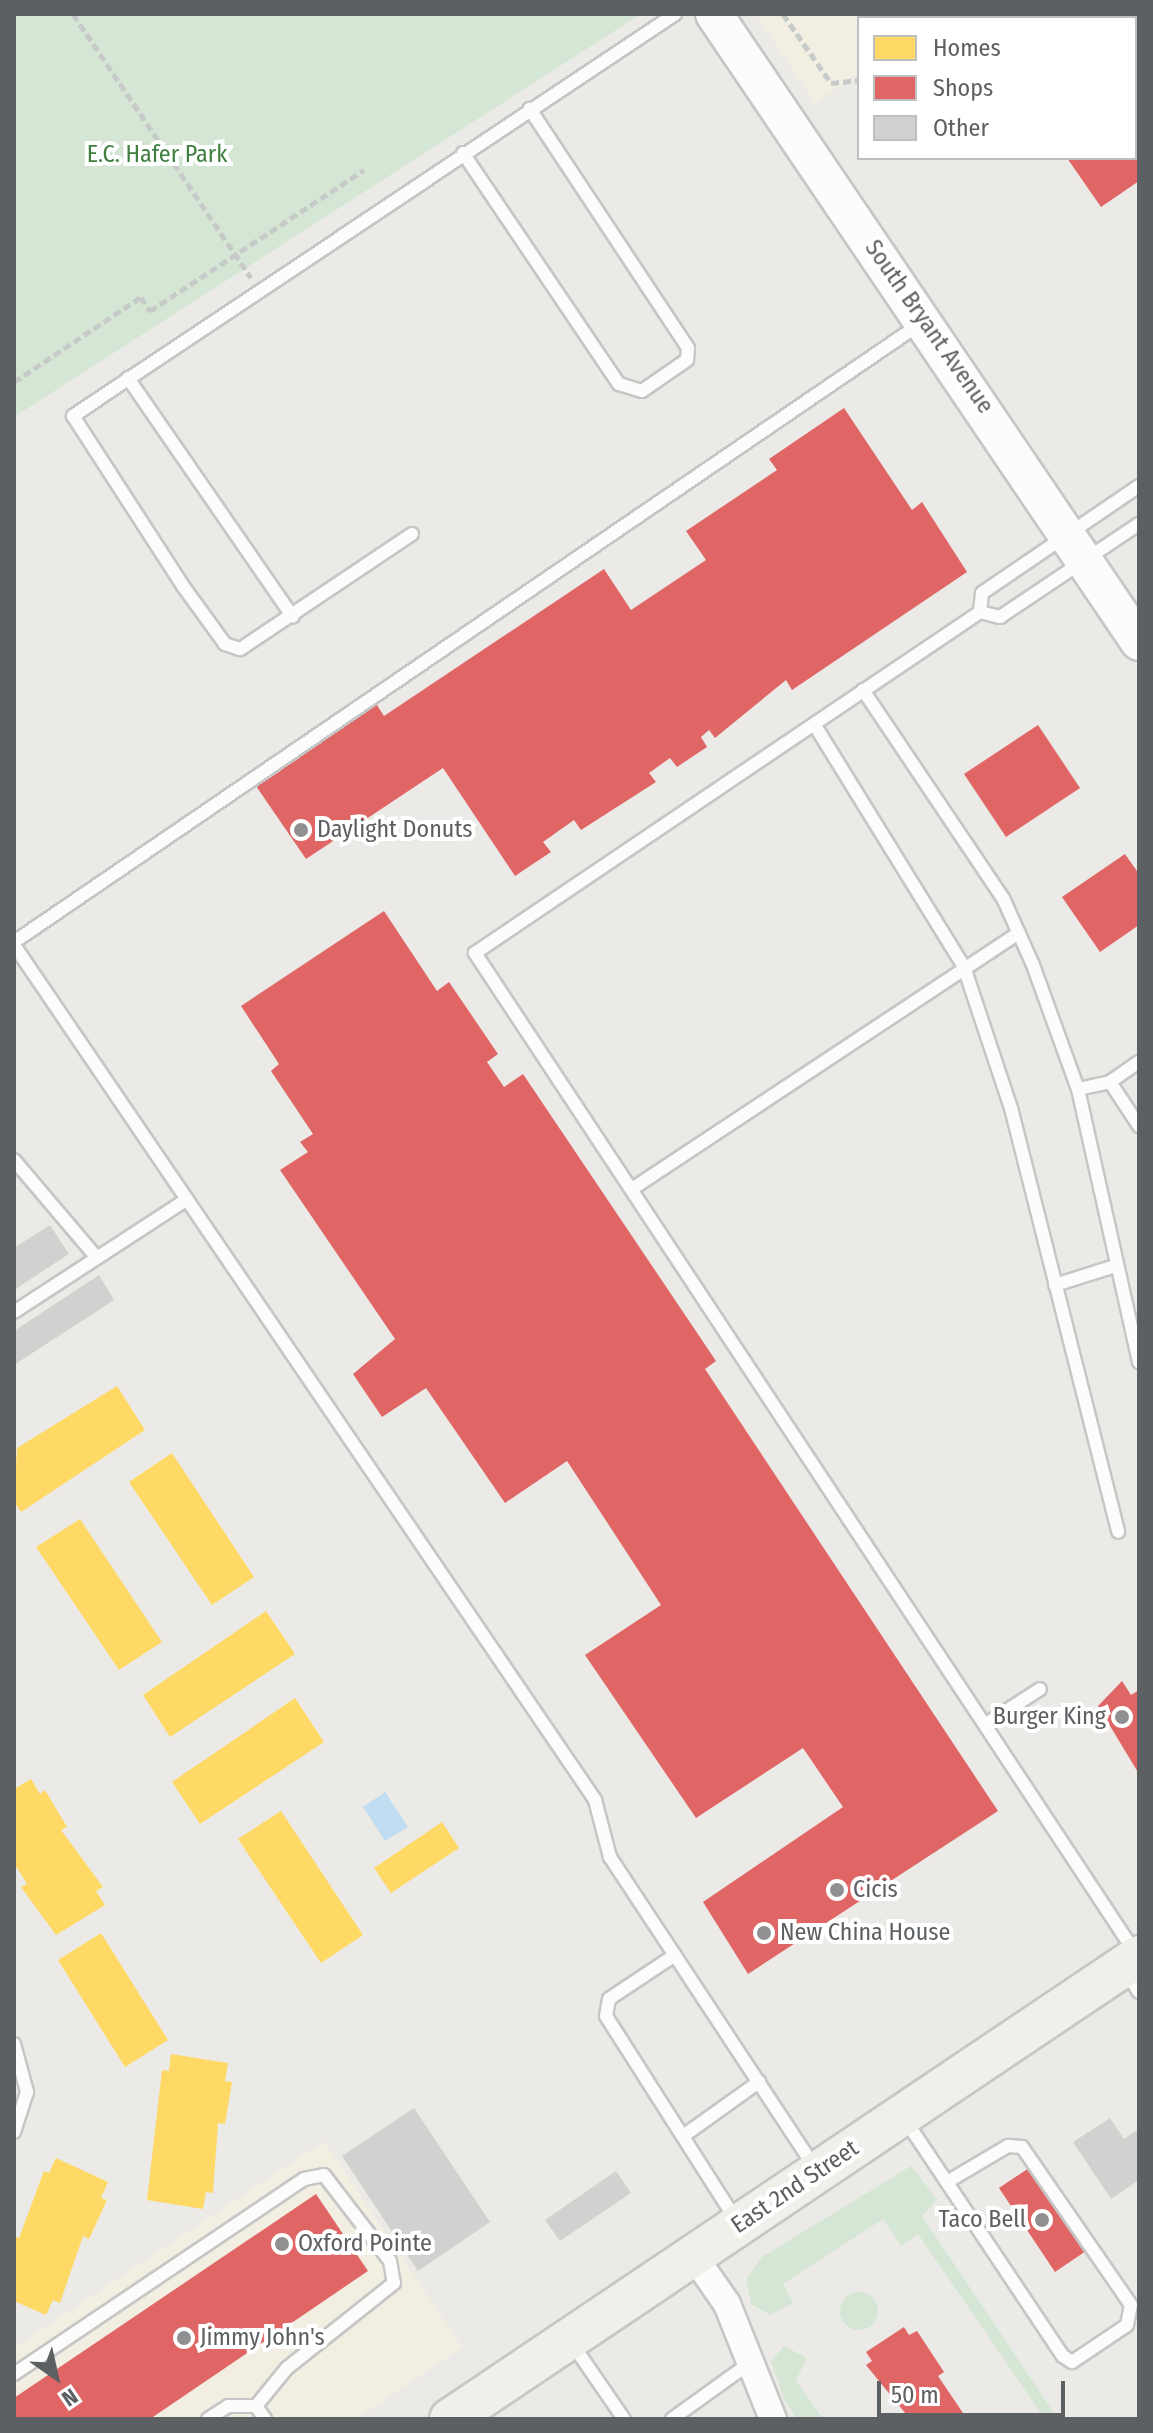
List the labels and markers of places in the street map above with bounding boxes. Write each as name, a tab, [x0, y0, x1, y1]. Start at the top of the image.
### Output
place label: Daylight Donuts	[317, 816, 472, 844]
marker: Daylight Donuts	[292, 821, 310, 839]
place label: Burger King	[993, 1703, 1106, 1731]
marker: Burger King	[1113, 1708, 1131, 1726]
place label: Cicis	[853, 1876, 898, 1904]
marker: Cicis	[828, 1881, 846, 1899]
place label: New China House	[780, 1919, 950, 1947]
marker: New China House	[755, 1924, 773, 1942]
place label: Taco Bell	[939, 2206, 1026, 2234]
marker: Taco Bell	[1033, 2211, 1051, 2229]
place label: Oxford Pointe	[298, 2230, 432, 2258]
marker: Oxford Pointe	[273, 2235, 291, 2253]
place label: Jimmy John's	[200, 2324, 325, 2352]
marker: Jimmy John's	[175, 2329, 193, 2347]

